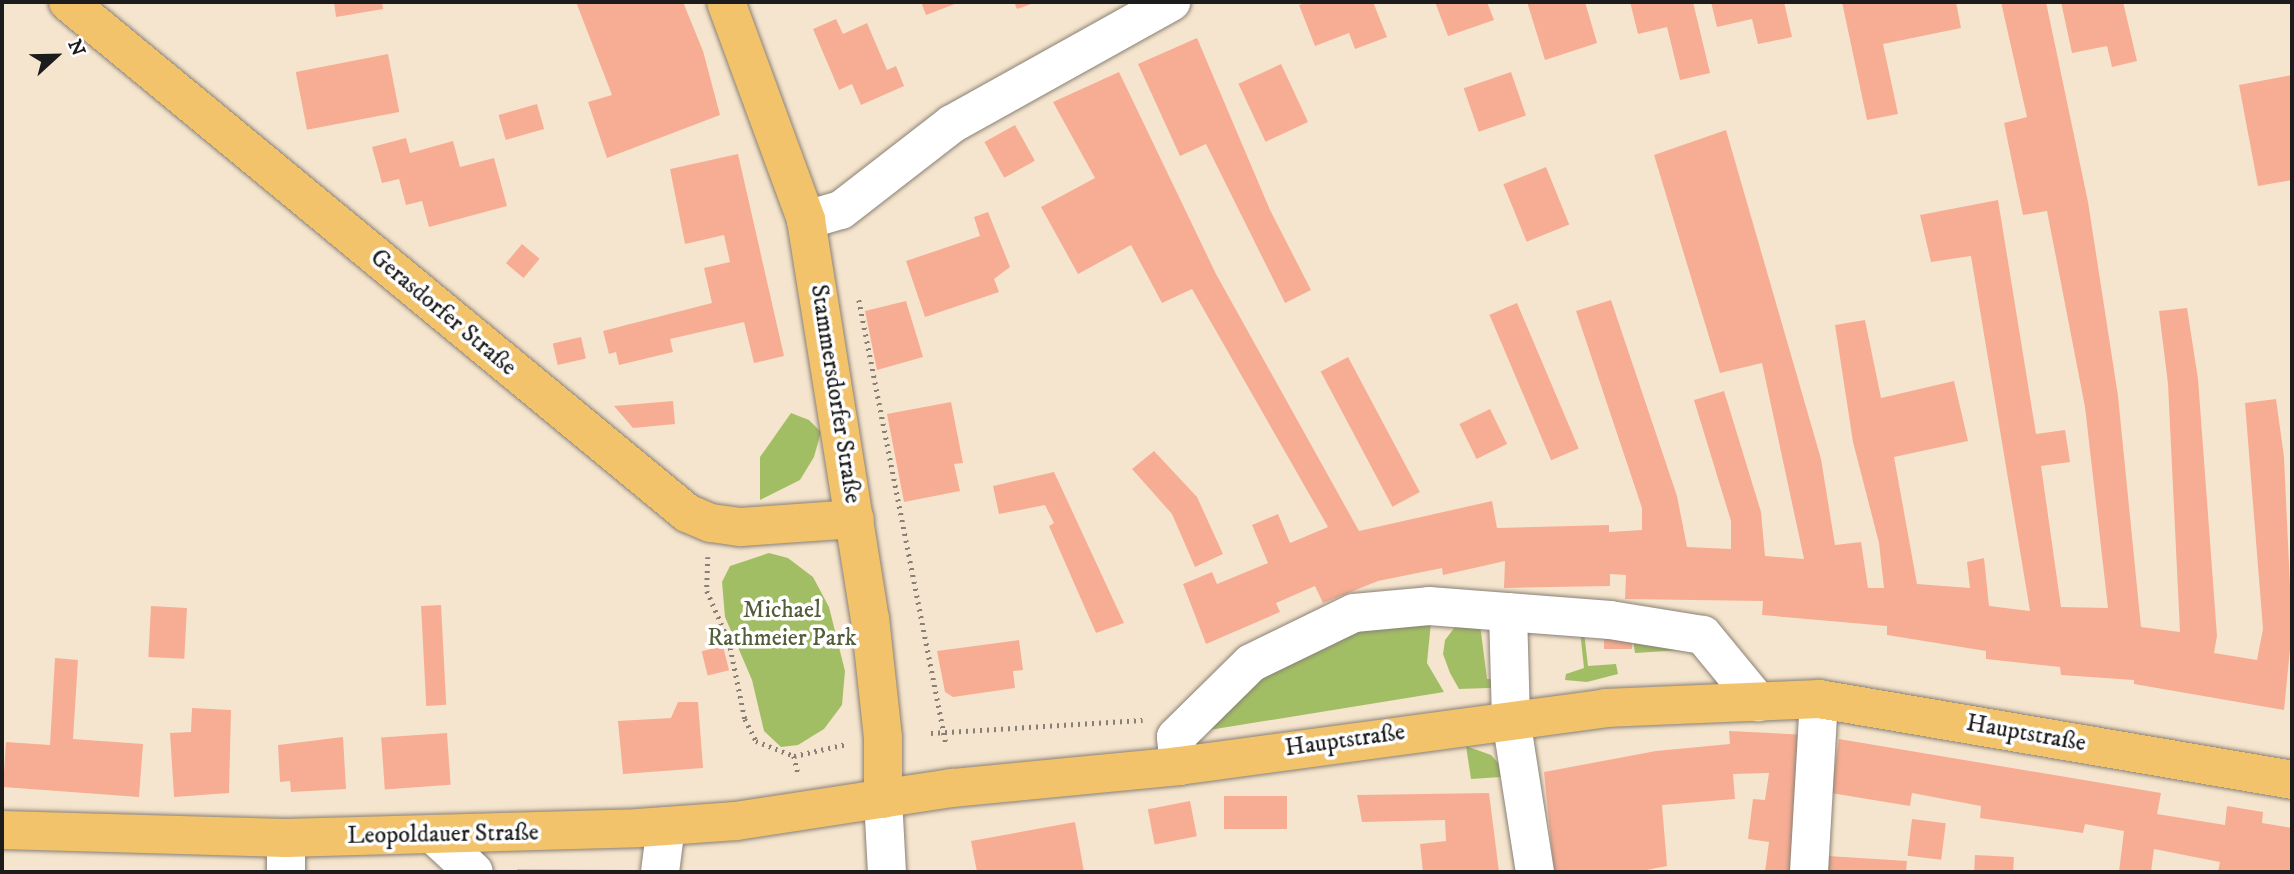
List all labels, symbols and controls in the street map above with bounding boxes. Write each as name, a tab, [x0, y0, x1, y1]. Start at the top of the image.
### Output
north arrow	[21, 21, 91, 91]
text: N	[62, 36, 90, 59]
street label: Gerasdorfer Straße	[364, 244, 522, 382]
street label: Stammersdorfer Straße	[803, 282, 867, 506]
park label: Michael Rathmeier Park	[707, 597, 857, 653]
street label: Hauptstraße	[1964, 709, 2088, 759]
street label: Hauptstraße	[1283, 718, 1407, 764]
street label: Leopoldauer Straße	[347, 819, 539, 851]

